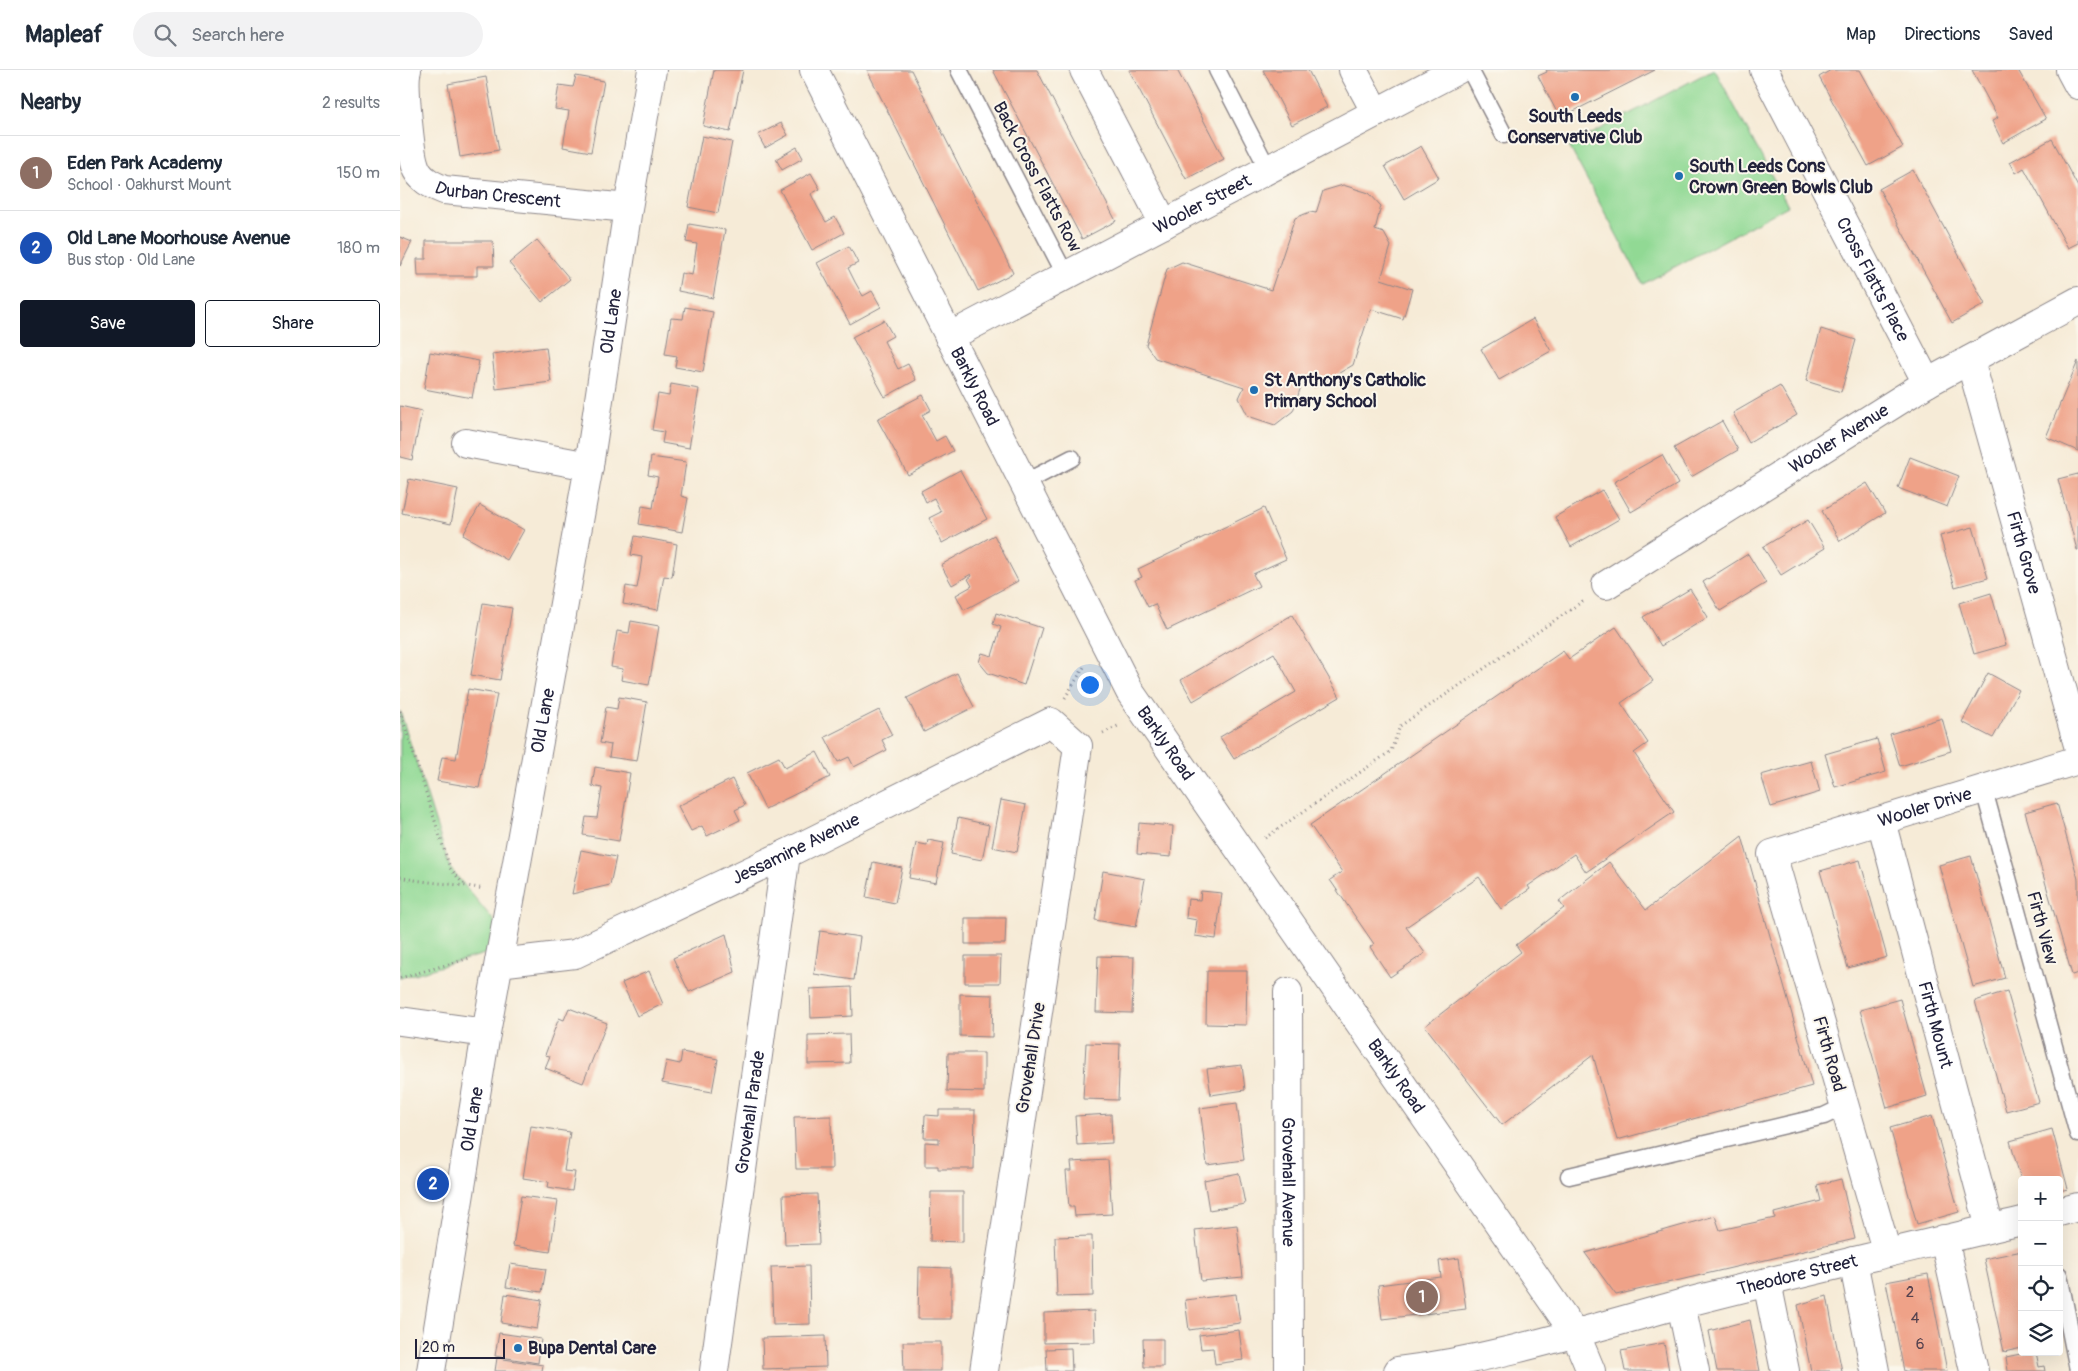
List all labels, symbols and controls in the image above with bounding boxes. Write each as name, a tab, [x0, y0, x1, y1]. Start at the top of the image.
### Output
search box	[133, 12, 483, 57]
text: Mapleaf	[25, 20, 103, 49]
icon: search	[151, 21, 179, 49]
text: Search here	[191, 23, 284, 47]
text: Map	[1846, 23, 1876, 46]
text: Directions	[1904, 23, 1980, 46]
text: Saved	[2008, 23, 2053, 46]
text: Nearby	[20, 89, 81, 116]
marker: South Leeds Conservative Club	[1569, 91, 1581, 103]
text: 2 results	[322, 93, 380, 113]
street label: Back Cross Flatts Row	[988, 98, 1086, 256]
place label: South Leeds Conservative Club	[1508, 105, 1643, 149]
text: Eden Park Academy	[67, 151, 222, 175]
place label: South Leeds Cons Crown Green Bowls Club	[1689, 155, 1873, 199]
text: 1	[33, 163, 39, 183]
text: 150 m	[336, 163, 380, 183]
street label: Wooler Street	[1149, 169, 1256, 239]
marker: South Leeds Cons Crown Green Bowls Club	[1673, 170, 1685, 182]
text: School · Oakhurst Mount	[67, 175, 231, 195]
street label: Durban Crescent	[431, 176, 563, 213]
street label: Cross Flatts Place	[1831, 213, 1915, 345]
text: Old Lane Moorhouse Avenue	[67, 226, 290, 250]
text: 2	[32, 238, 40, 258]
text: 180 m	[337, 238, 380, 258]
text: Bus stop · Old Lane	[67, 250, 195, 270]
street label: Old Lane	[595, 287, 627, 355]
button: Save	[20, 300, 195, 347]
button: Share	[205, 300, 380, 347]
street label: Barkly Road	[945, 343, 1004, 430]
place label: St Anthony's Catholic Primary School	[1264, 369, 1426, 413]
marker: St Anthony's Catholic Primary School	[1248, 384, 1260, 396]
street label: Wooler Avenue	[1785, 398, 1893, 479]
street label: Firth Grove	[2001, 509, 2047, 597]
your location	[1077, 672, 1103, 698]
street label: Old Lane	[526, 686, 560, 755]
street label: Barkly Road	[1132, 701, 1199, 785]
street label: Wooler Drive	[1875, 782, 1974, 832]
street label: Jessamine Avenue	[728, 808, 863, 890]
street label: Firth View	[2021, 889, 2063, 967]
street label: Firth Mount	[1913, 979, 1958, 1072]
street label: Grovehall Drive	[1011, 1001, 1051, 1115]
street label: Firth Road	[1807, 1014, 1851, 1094]
street label: Barkly Road	[1362, 1034, 1430, 1118]
street label: Grovehall Parade	[730, 1049, 770, 1176]
street label: Old Lane	[455, 1085, 489, 1154]
street label: Grovehall Avenue	[1277, 1117, 1300, 1247]
pin: 2	[417, 1165, 449, 1203]
map controls	[2018, 1176, 2063, 1356]
button: +	[2018, 1176, 2063, 1221]
button: −	[2018, 1221, 2063, 1266]
street label: Theodore Street	[1735, 1249, 1860, 1301]
button: locate	[2018, 1266, 2063, 1311]
pin: 1	[1406, 1278, 1438, 1316]
house number: 2	[1906, 1283, 1914, 1302]
house number: 4	[1911, 1309, 1920, 1328]
button: layers	[2018, 1311, 2063, 1356]
house number: 6	[1916, 1335, 1924, 1354]
scale bar	[415, 1336, 505, 1359]
place label: Bupa Dental Care	[528, 1337, 657, 1360]
text: 20 m	[422, 1339, 455, 1356]
marker: Bupa Dental Care	[512, 1342, 524, 1354]

